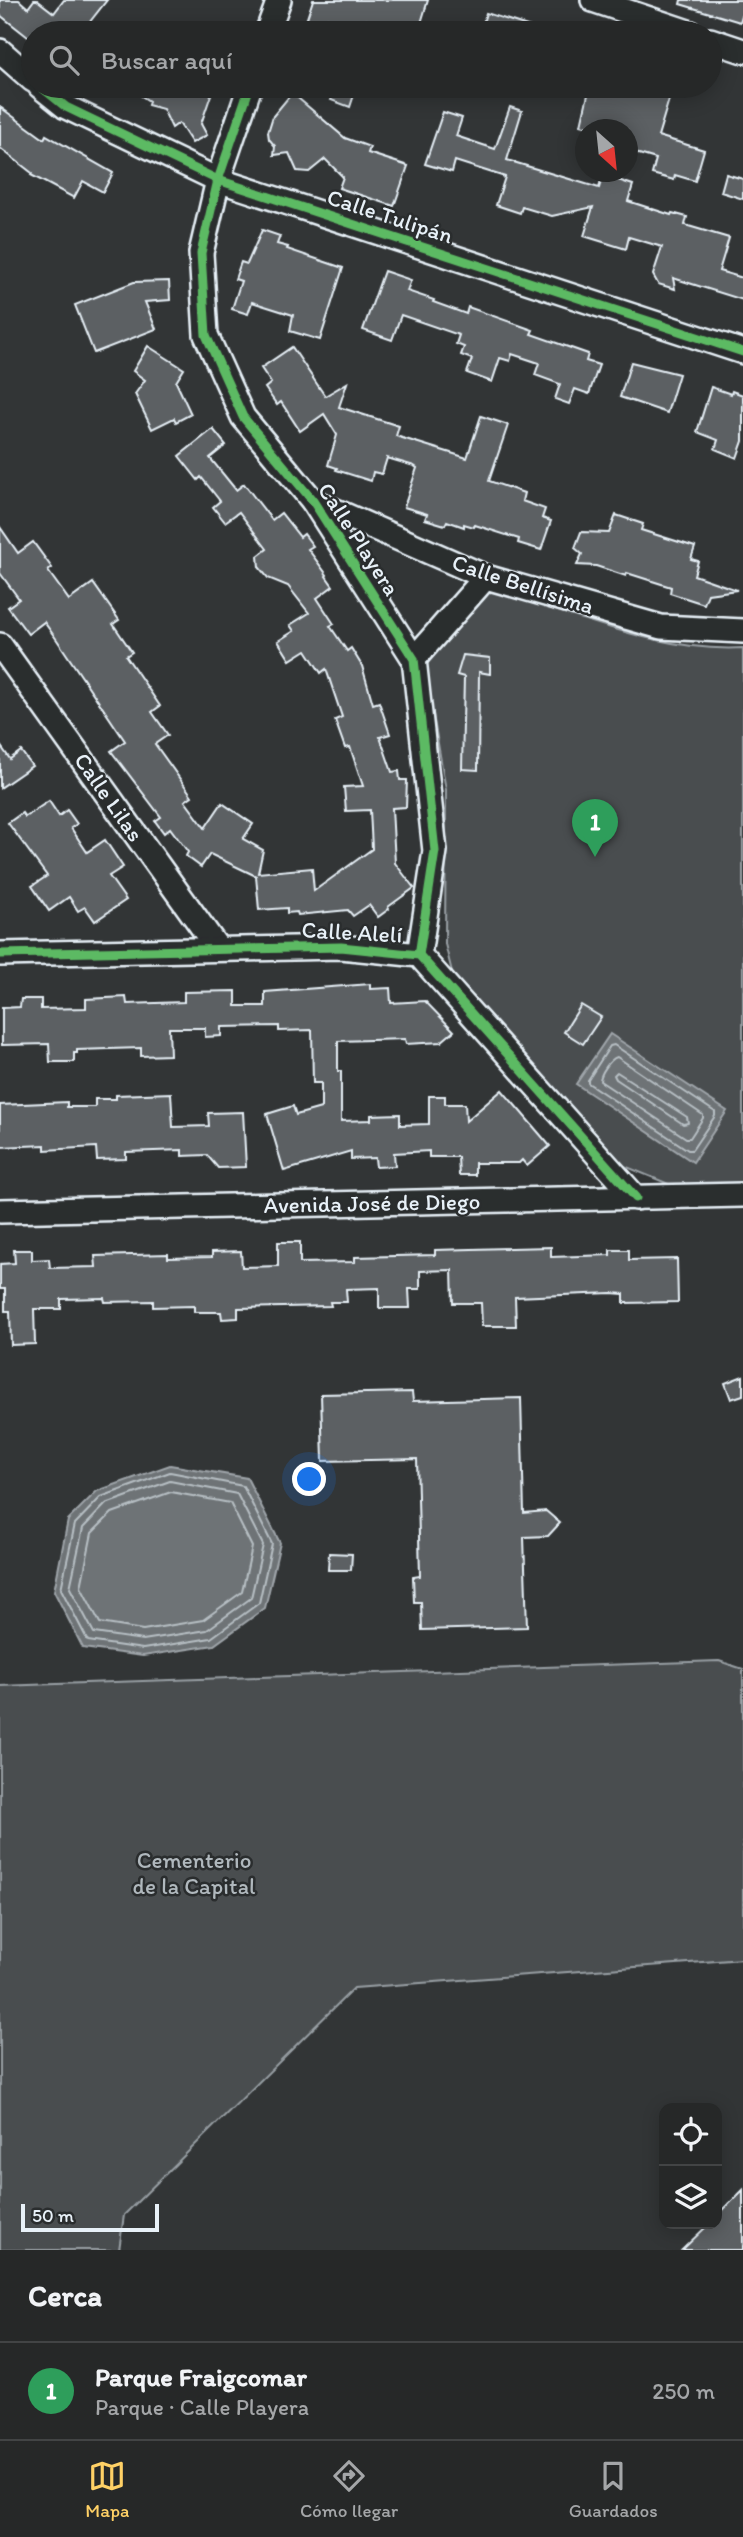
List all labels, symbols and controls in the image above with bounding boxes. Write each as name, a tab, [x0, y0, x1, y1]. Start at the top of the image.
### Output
search box	[21, 21, 722, 98]
icon: search	[45, 41, 83, 79]
text: Buscar aquí	[101, 44, 232, 76]
north arrow	[575, 119, 638, 182]
street label: Calle Tulipán	[324, 183, 456, 249]
street label: Calle Playera	[312, 477, 406, 601]
street label: Calle Bellísima	[449, 548, 597, 620]
street label: Calle Lilas	[68, 747, 150, 847]
pin: 1	[572, 799, 618, 857]
street label: Calle Alelí	[301, 915, 403, 949]
street label: Avenida José de Diego	[263, 1187, 481, 1219]
your location	[292, 1462, 326, 1496]
park label: Cementerio de la Capital	[133, 1846, 256, 1900]
map controls	[659, 2103, 722, 2229]
button: locate	[659, 2103, 722, 2166]
button: layers	[659, 2166, 722, 2229]
scale bar	[21, 2201, 159, 2233]
text: 50 m	[32, 2204, 74, 2227]
text: Cerca	[28, 2277, 102, 2314]
text: Parque Fraigcomar	[95, 2361, 307, 2393]
text: 1	[46, 2377, 56, 2405]
text: 250 m	[652, 2377, 715, 2405]
text: Parque · Calle Playera	[95, 2393, 309, 2421]
tab: Mapa	[85, 2457, 129, 2522]
tab: Cómo llegar	[300, 2457, 398, 2522]
tab: Guardados	[569, 2457, 658, 2522]

